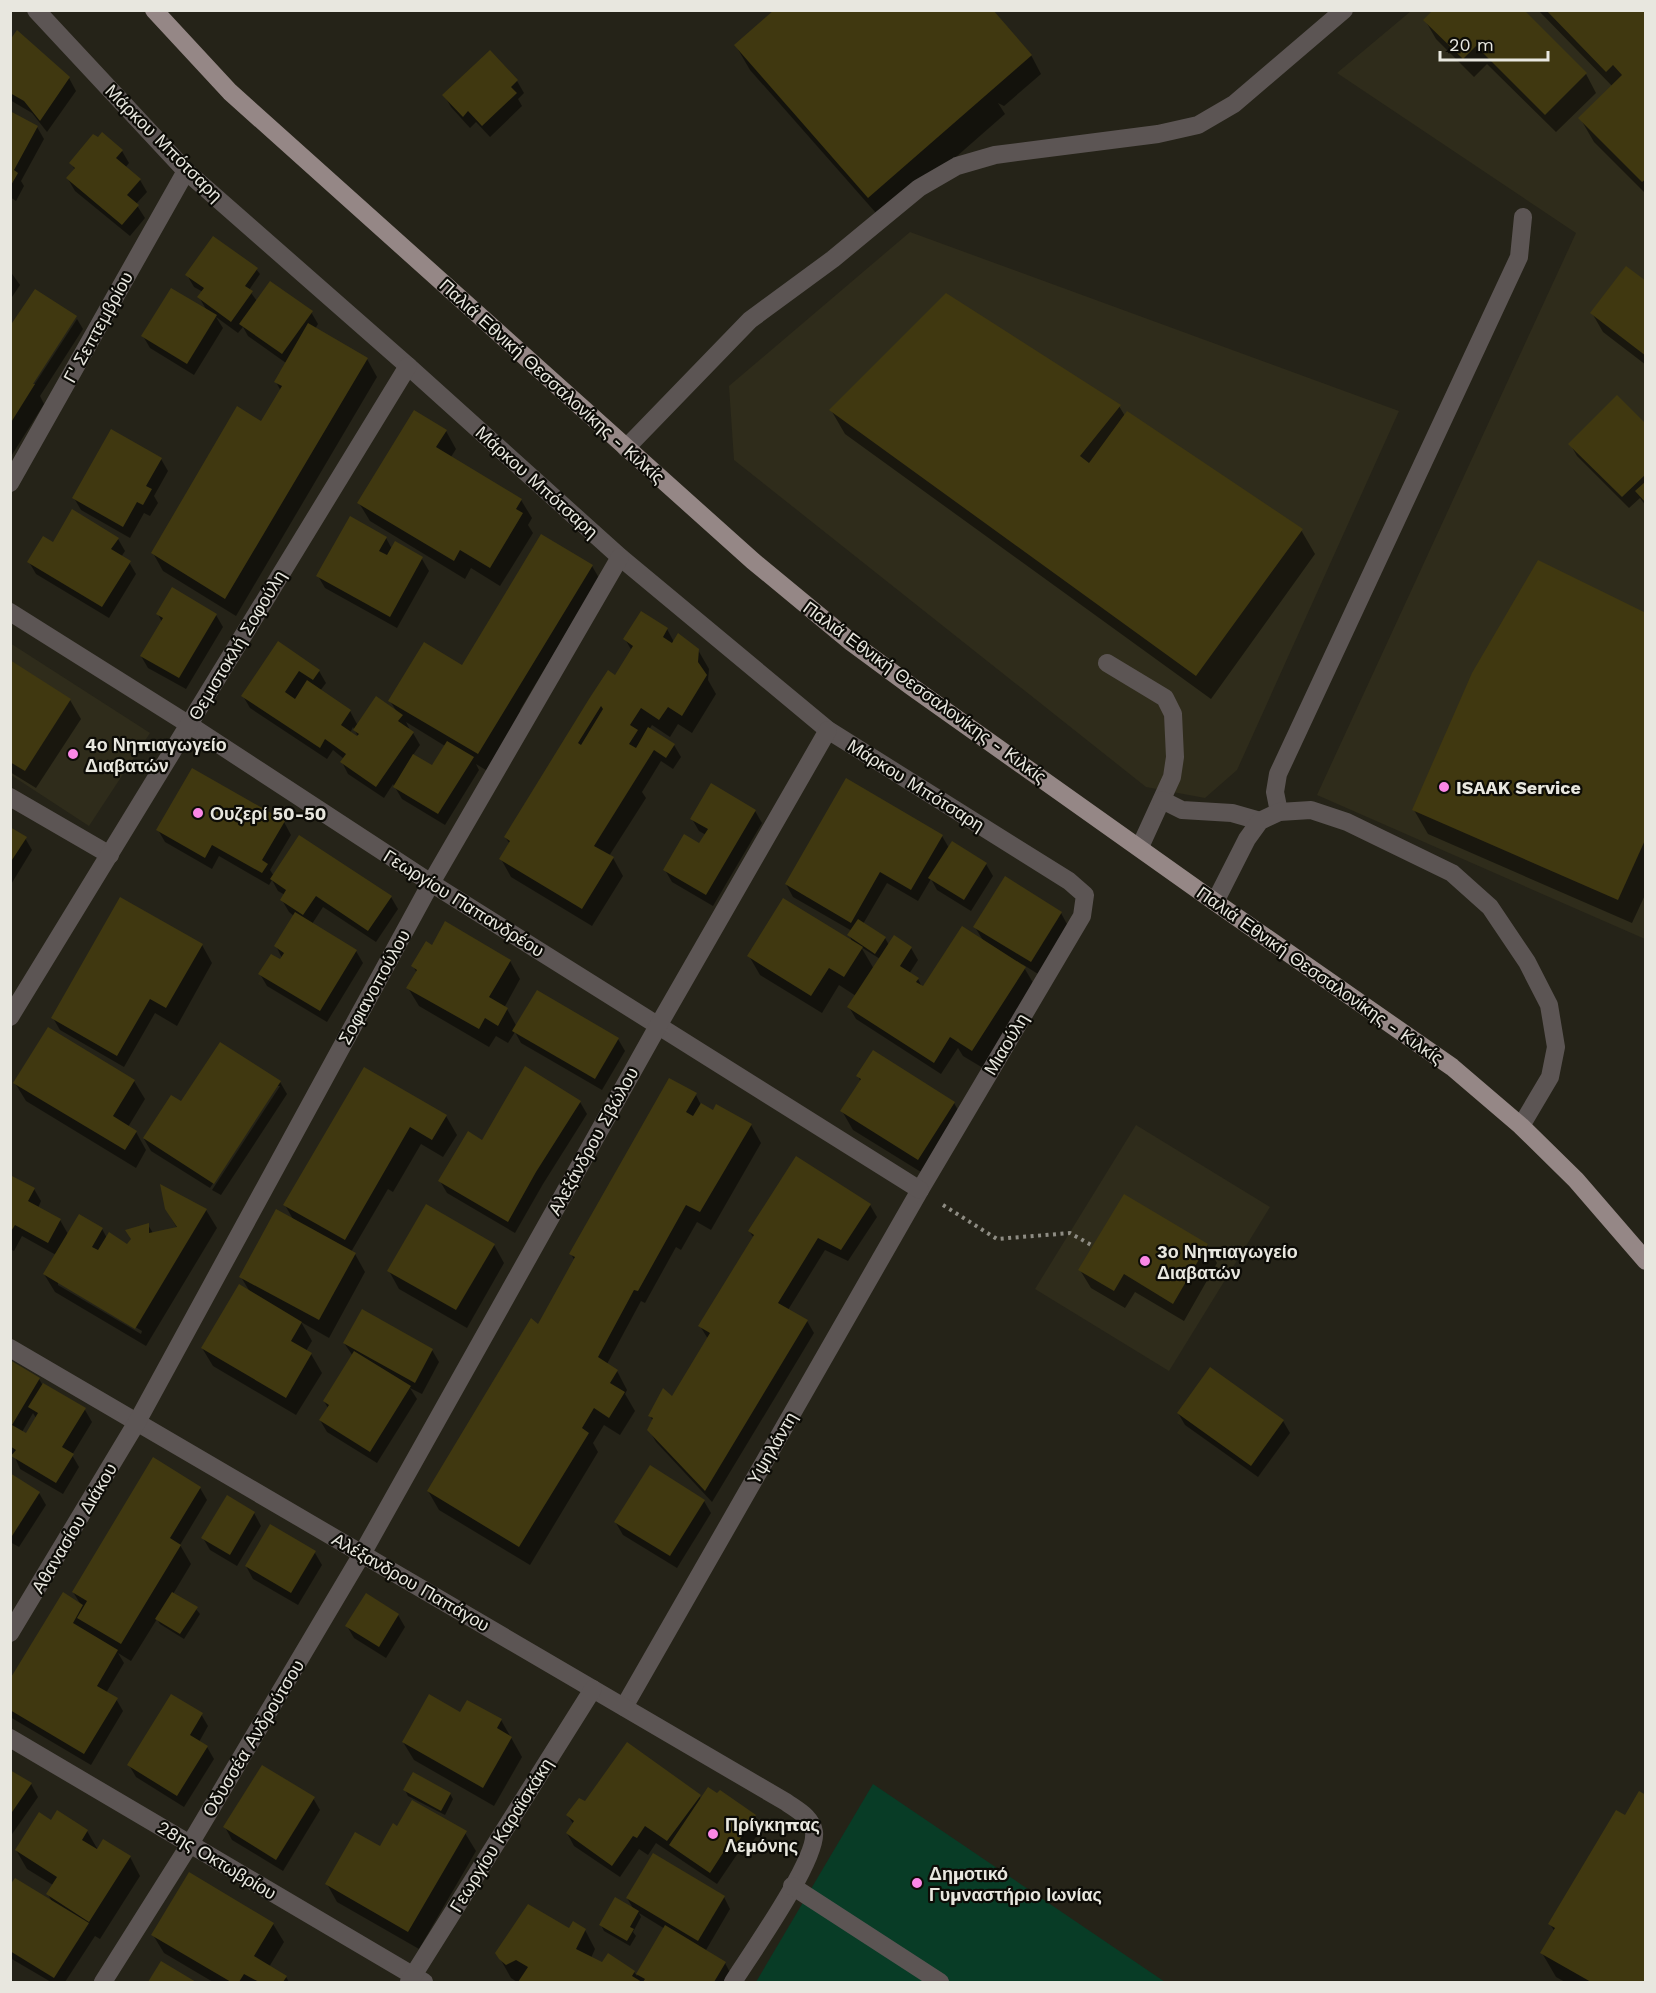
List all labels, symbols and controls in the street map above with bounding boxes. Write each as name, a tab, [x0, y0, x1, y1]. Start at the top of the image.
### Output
scale bar	[1440, 24, 1548, 62]
text: 20 m	[1449, 34, 1494, 55]
street label: Μάρκου Μπότσαρη	[101, 80, 227, 206]
street label: Γ' Σεπτεμβρίου	[59, 268, 137, 386]
street label: Παλιά Εθνική Θεσσαλονίκης - Κιλκίς	[435, 274, 669, 488]
street label: Μάρκου Μπότσαρη	[472, 422, 602, 542]
street label: Θεμιστοκλή Σοφούλη	[184, 566, 290, 724]
street label: Παλιά Εθνική Θεσσαλονίκης - Κιλκίς	[799, 597, 1051, 787]
place label: 4ο Νηπιαγωγείο Διαβατών	[85, 734, 227, 776]
street label: Μάρκου Μπότσαρη	[844, 734, 988, 836]
marker: 4ο Νηπιαγωγείο Διαβατών	[66, 747, 80, 761]
place label: ISAAK Service	[1456, 777, 1581, 798]
marker: ISAAK Service	[1437, 780, 1451, 794]
place label: Ουζερί 50-50	[210, 803, 326, 825]
marker: Ουζερί 50-50	[191, 806, 205, 820]
street label: Γεωργίου Παπανδρέου	[380, 845, 548, 961]
street label: Παλιά Εθνική Θεσσαλονίκης - Κιλκίς	[1193, 882, 1447, 1068]
street label: Σοφιανοπούλου	[334, 926, 414, 1048]
street label: Μιαούλη	[979, 1009, 1033, 1079]
street label: Αλεξάνδρου Σβώλου	[544, 1063, 642, 1219]
place label: 3ο Νηπιαγωγείο Διαβατών	[1157, 1241, 1298, 1283]
marker: 3ο Νηπιαγωγείο Διαβατών	[1138, 1254, 1152, 1268]
street label: Υψηλάντη	[743, 1408, 801, 1488]
street label: Αθανασίου Διάκου	[27, 1459, 121, 1597]
street label: Αλέξανδρου Παπάγου	[329, 1528, 493, 1636]
street label: Οδυσσέα Ανδρούτσου	[198, 1656, 308, 1820]
street label: Γεωργίου Καραϊσκάκη	[445, 1754, 557, 1916]
place label: Πρίγκηπας Λεμόνης	[725, 1814, 820, 1856]
street label: 28ης Οκτωβρίου	[154, 1816, 280, 1904]
marker: Πρίγκηπας Λεμόνης	[706, 1827, 720, 1841]
place label: Δημοτικό Γυμναστήριο Ιωνίας	[929, 1863, 1102, 1905]
marker: Δημοτικό Γυμναστήριο Ιωνίας	[910, 1876, 924, 1890]

